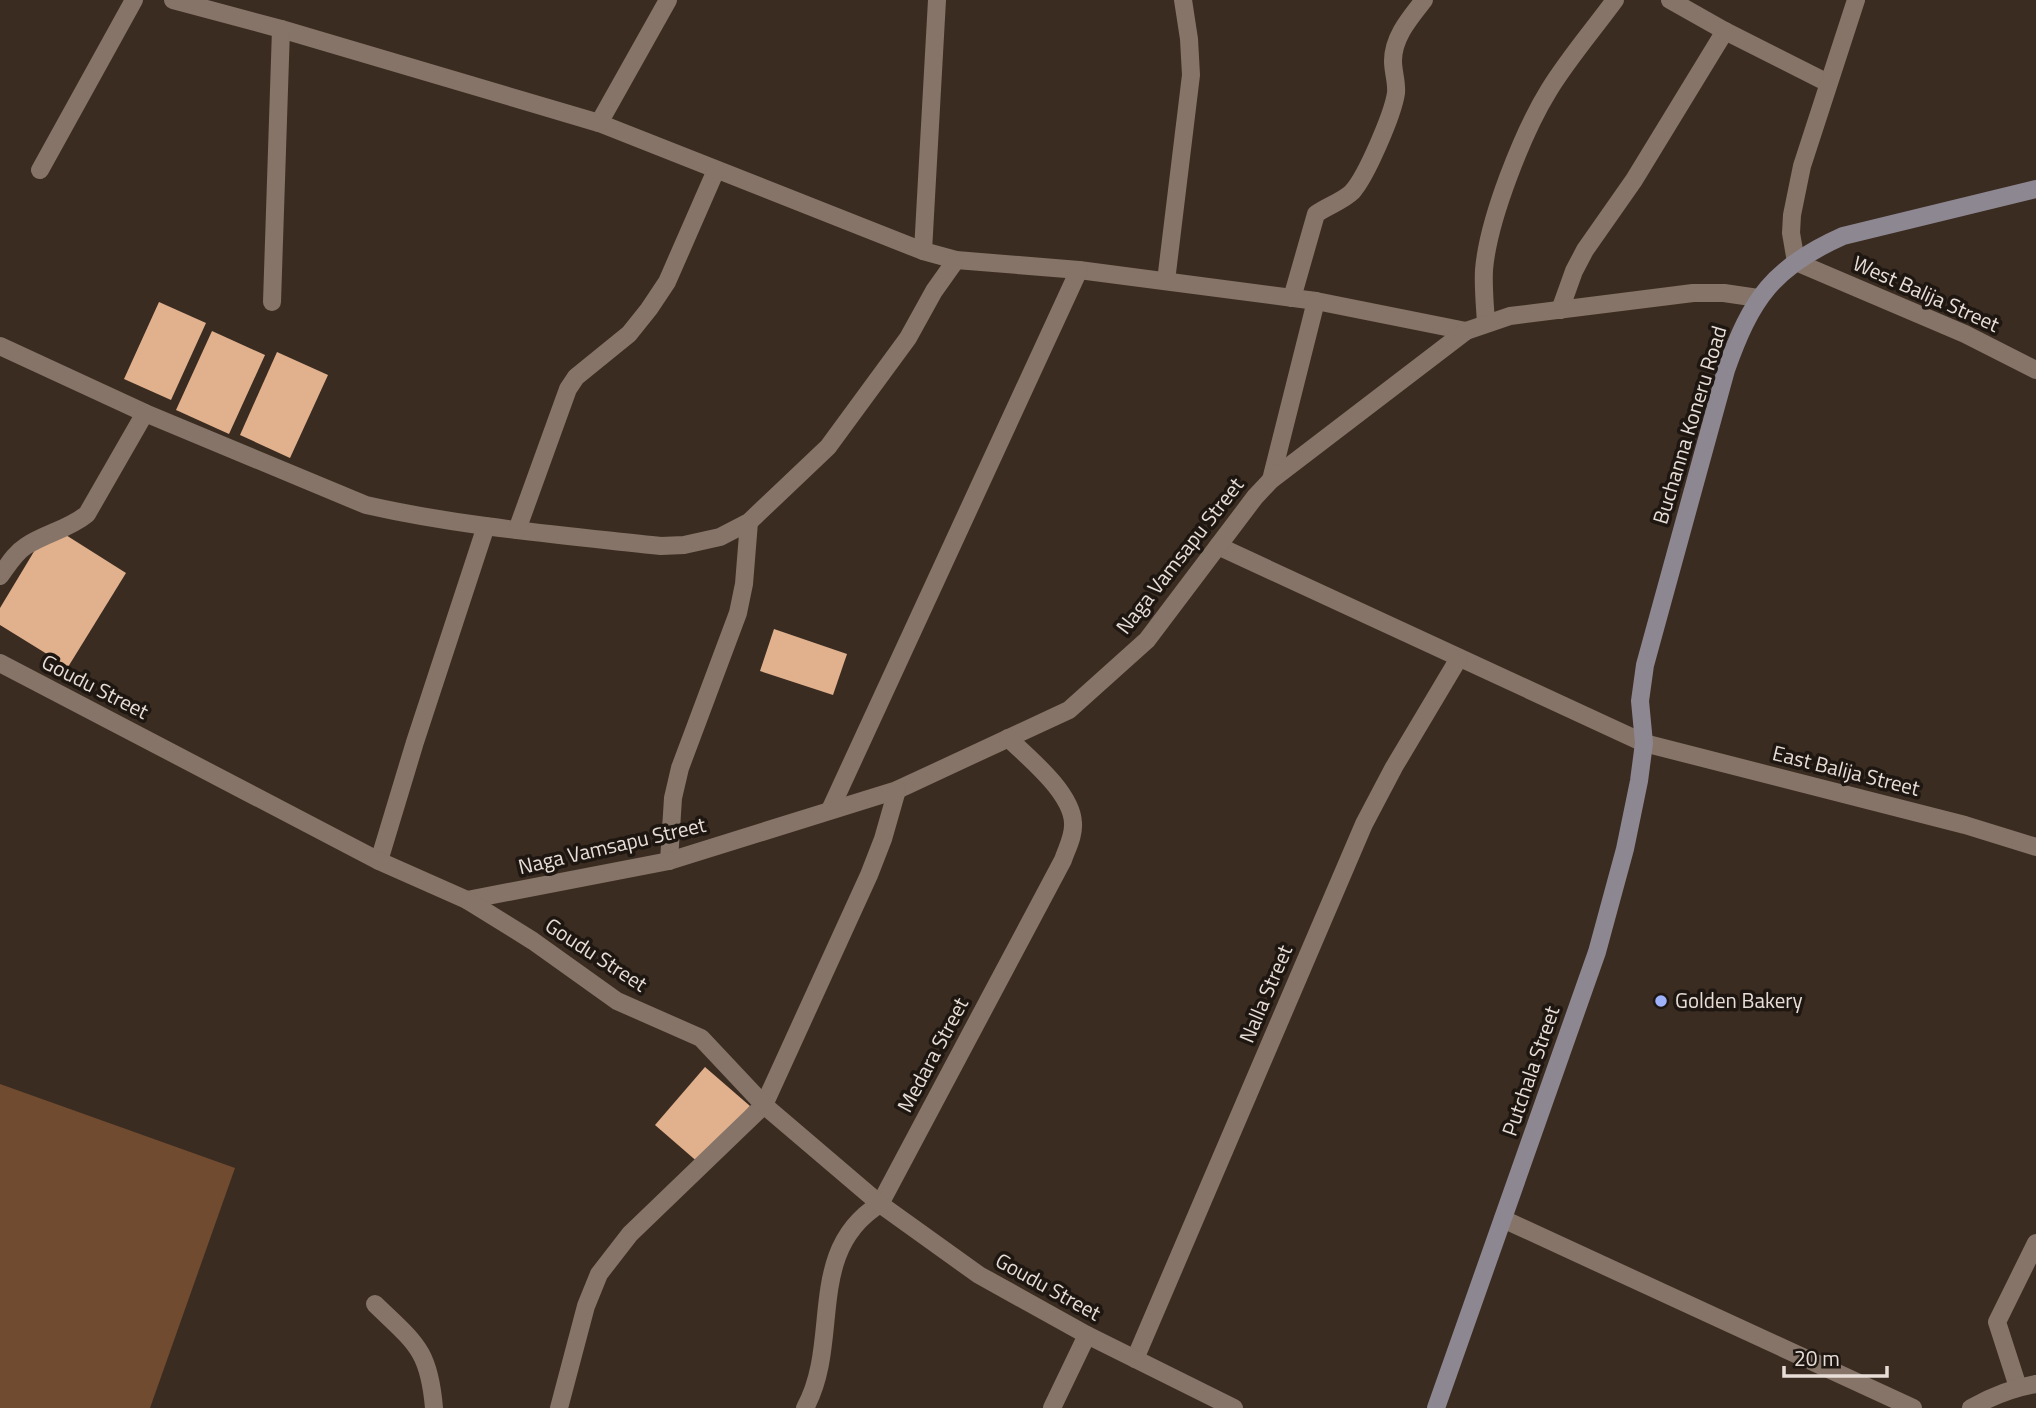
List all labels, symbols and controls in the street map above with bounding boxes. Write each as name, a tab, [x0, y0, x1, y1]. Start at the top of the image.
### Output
street label: West Balija Street	[1848, 246, 2005, 340]
street label: Buchanna Koneru Road	[1644, 322, 1734, 528]
street label: Naga Vamsapu Street	[1108, 470, 1251, 641]
street label: Goudu Street	[36, 645, 155, 727]
street label: East Balija Street	[1769, 736, 1924, 804]
street label: Naga Vamsapu Street	[515, 808, 709, 882]
street label: Goudu Street	[539, 909, 655, 1000]
street label: Nalla Street	[1230, 939, 1300, 1048]
place label: Golden Bakery	[1675, 984, 1803, 1016]
street label: Medara Street	[888, 991, 976, 1118]
marker: Golden Bakery	[1653, 993, 1669, 1009]
street label: Putchala Street	[1493, 1001, 1568, 1140]
street label: Goudu Street	[990, 1244, 1108, 1329]
scale bar	[1784, 1334, 1887, 1378]
text: 20 m	[1794, 1342, 1840, 1374]

